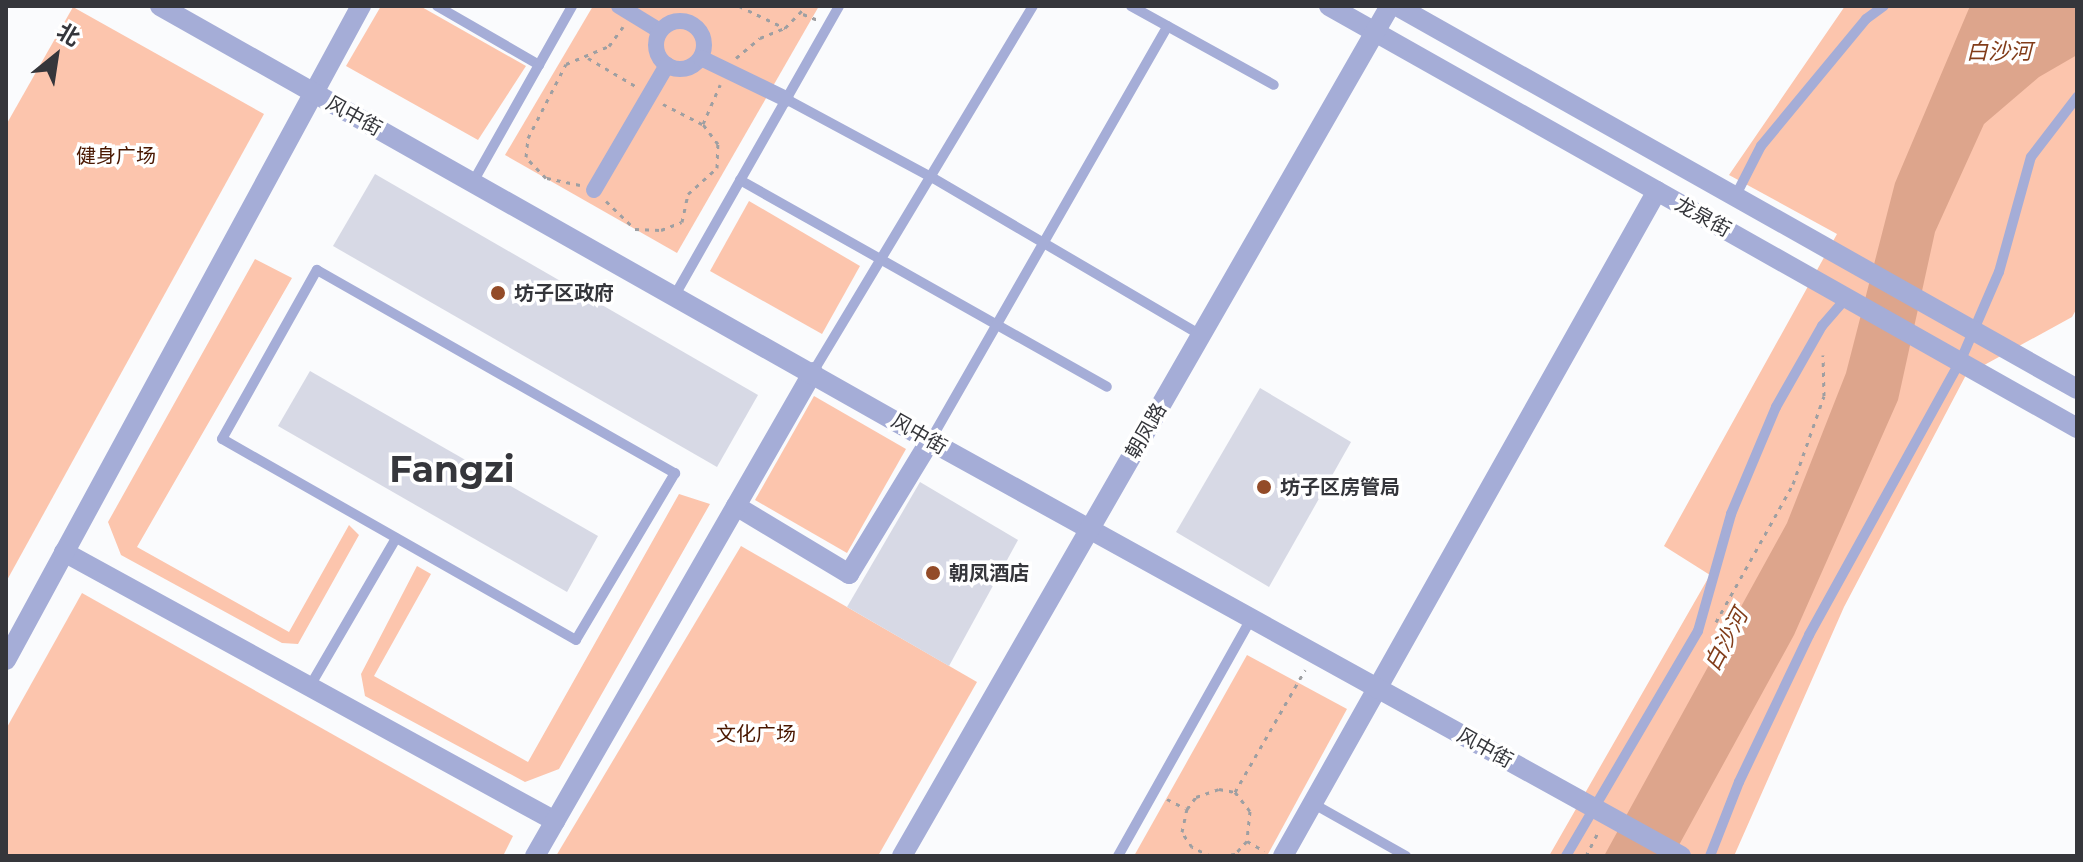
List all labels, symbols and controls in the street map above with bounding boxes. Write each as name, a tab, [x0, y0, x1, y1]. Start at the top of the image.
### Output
north arrow	[16, 16, 96, 96]
text: 北	[52, 18, 85, 52]
water label: 白沙河	[1966, 39, 2032, 65]
street label: 风中街	[322, 91, 386, 141]
park label: 健身广场	[76, 144, 156, 168]
street label: 龙泉街	[1671, 192, 1735, 242]
place label: 坊子区政府	[514, 281, 614, 305]
marker: 坊子区政府	[489, 284, 507, 302]
street label: 朝凤路	[1121, 399, 1171, 463]
street label: 风中街	[887, 409, 951, 459]
district label: Fangzi	[389, 448, 515, 492]
place label: 坊子区房管局	[1280, 475, 1400, 499]
marker: 坊子区房管局	[1255, 478, 1273, 496]
place label: 朝凤酒店	[949, 561, 1029, 585]
marker: 朝凤酒店	[924, 564, 942, 582]
water label: 白沙河	[1699, 605, 1753, 675]
park label: 文化广场	[716, 722, 796, 746]
street label: 风中街	[1453, 723, 1517, 773]

